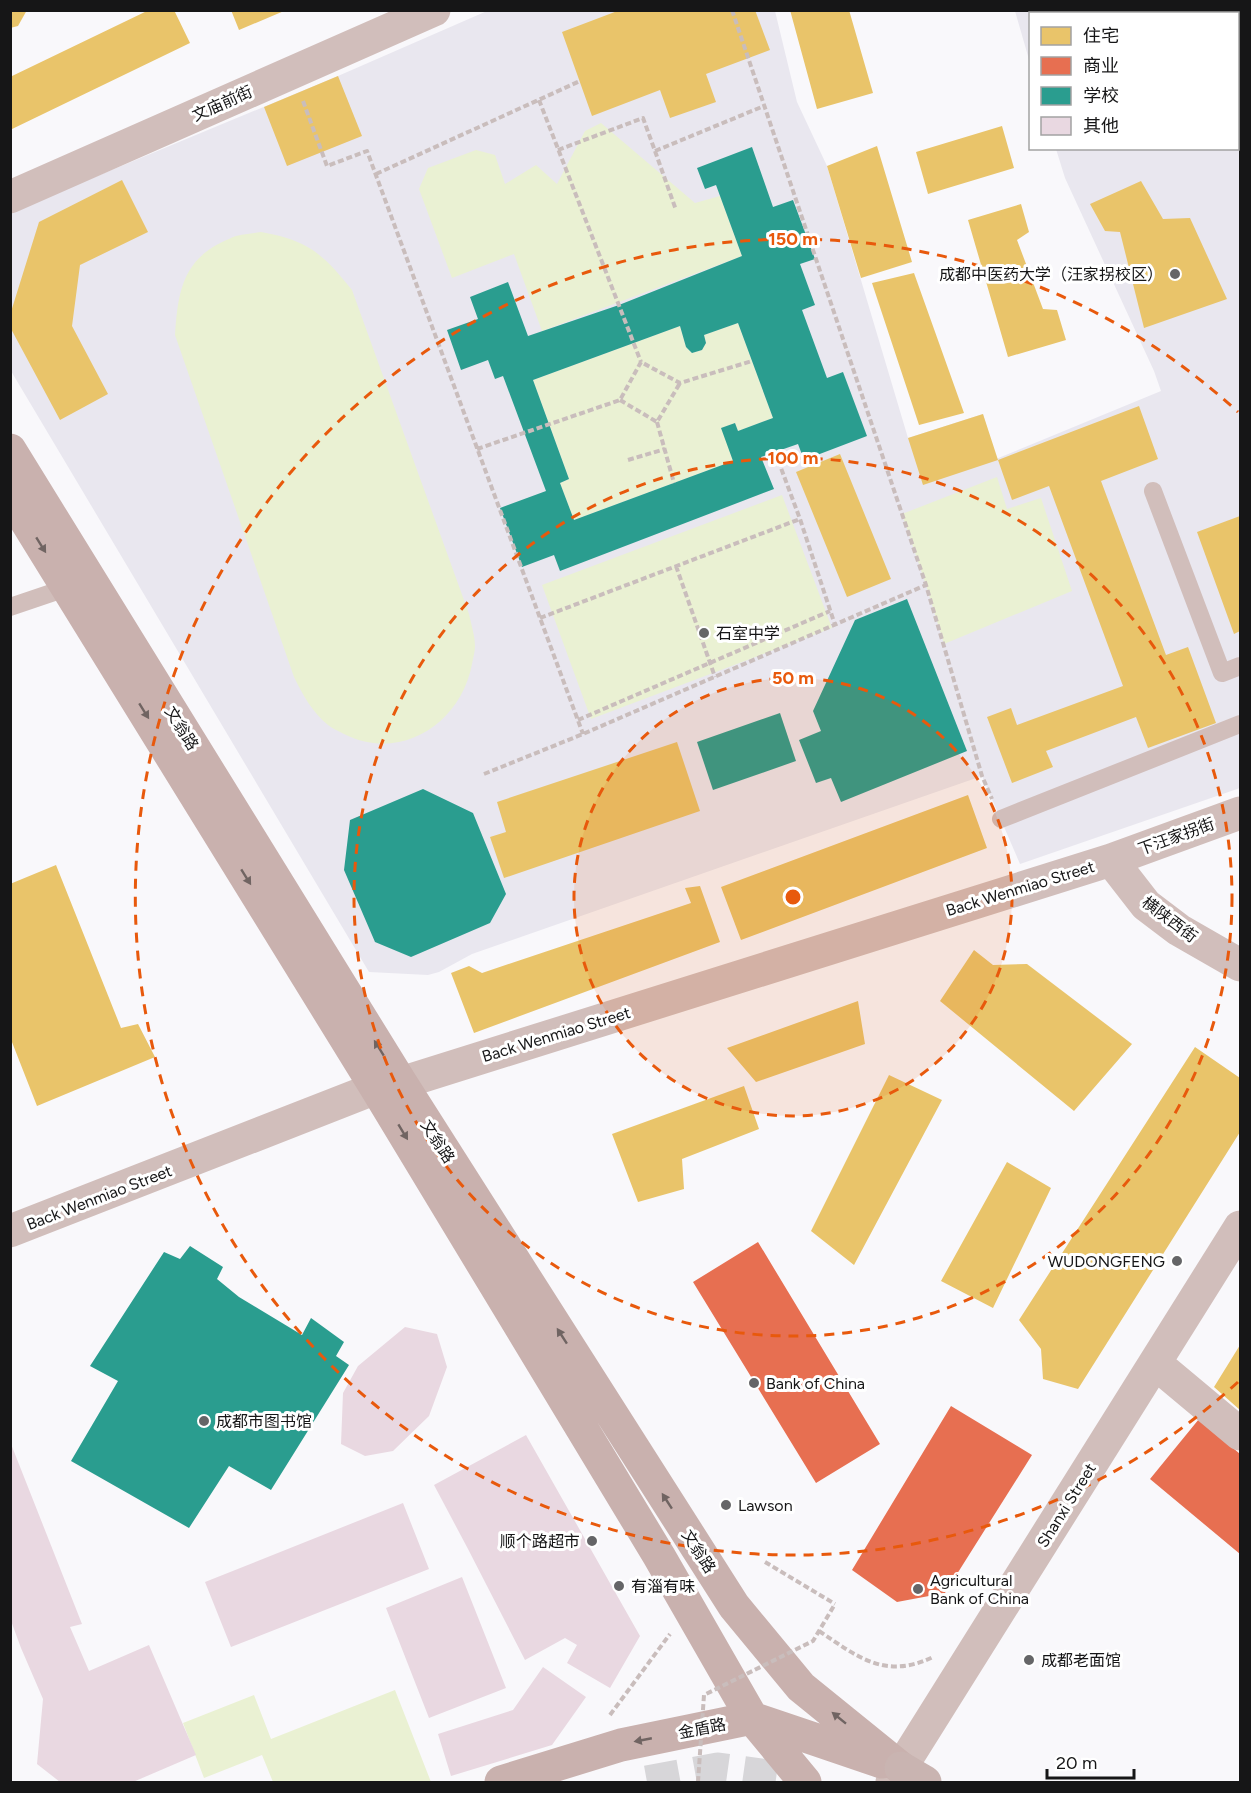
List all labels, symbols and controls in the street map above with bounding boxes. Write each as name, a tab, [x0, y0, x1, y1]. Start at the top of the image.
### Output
legend	[1029, 12, 1239, 150]
text: 住宅	[1083, 25, 1119, 47]
text: 商业	[1083, 55, 1119, 77]
street label: 文庙前街	[189, 82, 255, 125]
text: 学校	[1083, 85, 1119, 107]
text: 其他	[1083, 115, 1119, 137]
text: 150 m	[768, 228, 818, 250]
place label: 成都中医药大学（汪家拐校区）	[939, 265, 1163, 284]
marker: 成都中医药大学（汪家拐校区）	[1168, 267, 1182, 281]
text: 100 m	[768, 447, 818, 469]
one-way arrow	[36, 537, 47, 553]
place label: 石室中学	[716, 624, 780, 643]
marker: 石室中学	[697, 626, 711, 640]
text: 50 m	[772, 667, 814, 689]
one-way arrow	[138, 703, 149, 719]
street label: 文翁路	[161, 703, 202, 754]
street label: 下汪家拐街	[1135, 814, 1217, 859]
street label: Back Wenmiao Street	[944, 857, 1097, 920]
one-way arrow	[241, 869, 252, 885]
centre of rings	[783, 887, 803, 907]
street label: 横陕西街	[1138, 893, 1201, 946]
street label: Back Wenmiao Street	[480, 1003, 633, 1066]
one-way arrow	[373, 1040, 384, 1056]
street label: 文翁路	[417, 1116, 459, 1167]
one-way arrow	[398, 1124, 409, 1140]
street label: Back Wenmiao Street	[24, 1161, 175, 1234]
place label: WUDONGFENG	[1048, 1252, 1165, 1271]
marker: WUDONGFENG	[1170, 1254, 1184, 1268]
one-way arrow	[556, 1329, 568, 1345]
place label: Bank of China	[766, 1374, 865, 1393]
marker: Bank of China	[747, 1376, 761, 1390]
place label: 成都市图书馆	[216, 1412, 312, 1431]
marker: 成都市图书馆	[197, 1414, 211, 1428]
street label: Shanxi Street	[1033, 1460, 1100, 1551]
one-way arrow	[662, 1493, 673, 1509]
place label: Lawson	[738, 1496, 793, 1515]
marker: Lawson	[719, 1498, 733, 1512]
street label: 文翁路	[678, 1526, 720, 1577]
place label: 顺个路超市	[500, 1532, 580, 1551]
marker: 顺个路超市	[585, 1534, 599, 1548]
place label: Agricultural Bank of China	[930, 1571, 1029, 1608]
place label: 有淄有味	[631, 1577, 695, 1596]
marker: 有淄有味	[612, 1579, 626, 1593]
marker: Agricultural Bank of China	[911, 1582, 925, 1596]
place label: 成都老面馆	[1041, 1651, 1121, 1670]
marker: 成都老面馆	[1022, 1653, 1036, 1667]
one-way arrow	[831, 1711, 847, 1724]
street label: 金盾路	[677, 1715, 727, 1742]
one-way arrow	[633, 1736, 652, 1745]
scale bar	[1047, 1742, 1134, 1780]
text: 20 m	[1056, 1752, 1097, 1774]

